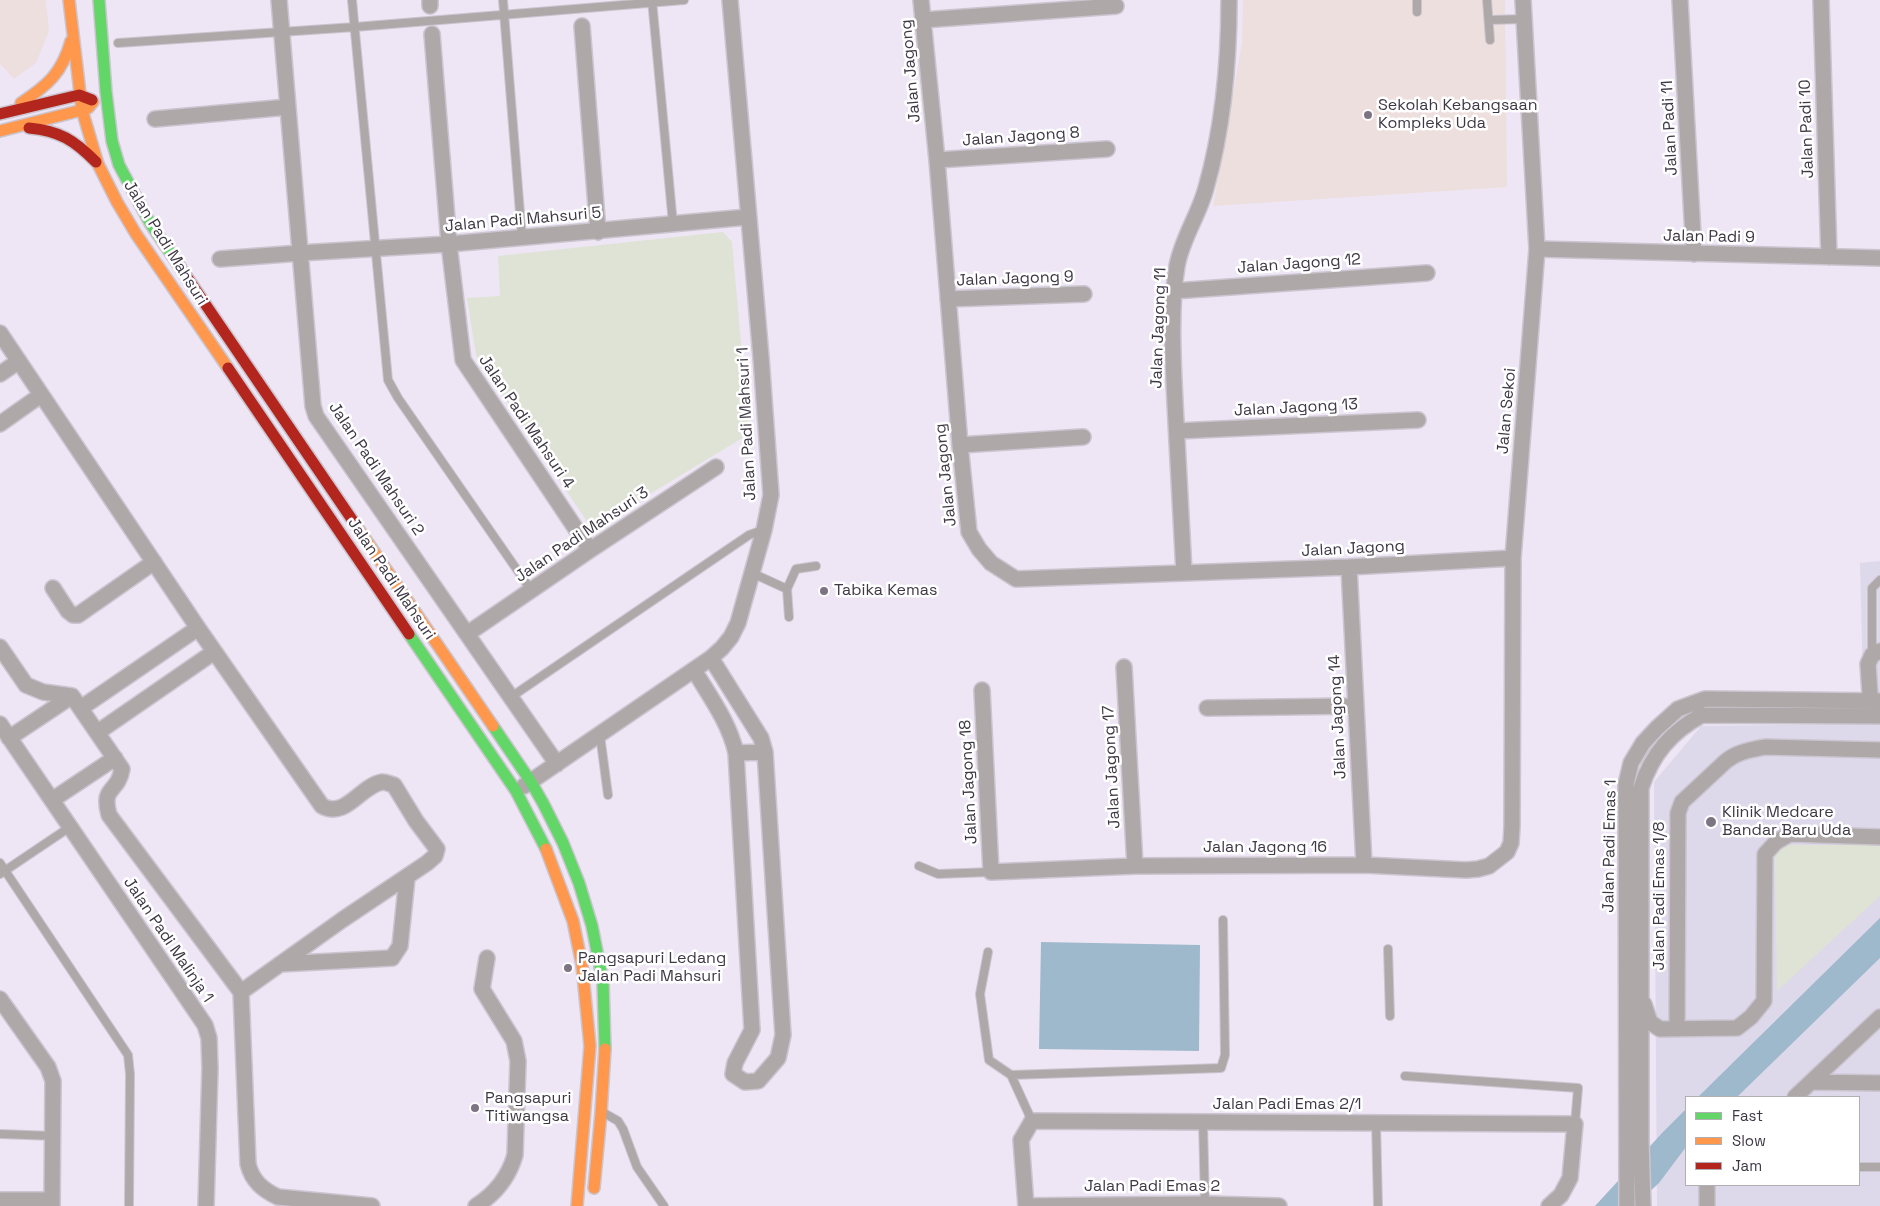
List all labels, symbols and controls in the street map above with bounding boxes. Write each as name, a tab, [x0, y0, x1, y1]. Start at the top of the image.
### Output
street label: Jalan Jagong	[897, 19, 925, 123]
street label: Jalan Padi 10	[1796, 79, 1818, 179]
street label: Jalan Padi 11	[1658, 80, 1682, 176]
place label: Sekolah Kebangsaan Kompleks Uda	[1378, 96, 1537, 134]
marker: Sekolah Kebangsaan Kompleks Uda	[1362, 109, 1374, 121]
street label: Jalan Jagong 8	[962, 123, 1080, 151]
street label: Jalan Padi Mahsuri	[119, 177, 211, 309]
street label: Jalan Padi Mahsuri 5	[444, 204, 602, 236]
street label: Jalan Padi 9	[1663, 227, 1755, 247]
street label: Jalan Jagong 12	[1236, 250, 1362, 278]
street label: Jalan Jagong 9	[956, 267, 1074, 291]
street label: Jalan Jagong 11	[1147, 267, 1171, 389]
street label: Jalan Padi Mahsuri 1	[733, 347, 761, 501]
street label: Jalan Padi Mahsuri 4	[474, 351, 578, 493]
street label: Jalan Sekoi	[1494, 367, 1520, 455]
street label: Jalan Jagong 13	[1234, 395, 1358, 421]
street label: Jalan Padi Mahsuri 2	[324, 399, 428, 539]
street label: Jalan Jagong	[931, 422, 961, 528]
street label: Jalan Padi Mahsuri 3	[512, 483, 652, 587]
street label: Jalan Padi Mahsuri	[343, 514, 439, 644]
street label: Jalan Jagong	[1301, 537, 1405, 561]
place label: Tabika Kemas	[834, 581, 937, 601]
marker: Tabika Kemas	[818, 585, 830, 597]
street label: Jalan Jagong 14	[1325, 654, 1351, 780]
street label: Jalan Jagong 17	[1099, 705, 1125, 829]
street label: Jalan Jagong 18	[956, 719, 982, 845]
street label: Jalan Padi Emas 1	[1599, 779, 1621, 913]
place label: Klinik Medcare Bandar Baru Uda	[1722, 803, 1851, 841]
marker: Klinik Medcare Bandar Baru Uda	[1704, 815, 1718, 829]
street label: Jalan Padi Emas 1/8	[1650, 821, 1670, 971]
street label: Jalan Jagong 16	[1203, 838, 1327, 858]
street label: Jalan Padi Malinja 1	[119, 874, 217, 1006]
place label: Pangsapuri Ledang Jalan Padi Mahsuri	[578, 949, 726, 987]
marker: Pangsapuri Ledang Jalan Padi Mahsuri	[562, 962, 574, 974]
place label: Pangsapuri Titiwangsa	[485, 1089, 571, 1127]
street label: Jalan Padi Emas 2/1	[1213, 1095, 1361, 1115]
legend	[1685, 1096, 1860, 1186]
marker: Pangsapuri Titiwangsa	[469, 1102, 481, 1114]
text: Fast	[1732, 1106, 1763, 1125]
text: Slow	[1732, 1131, 1766, 1150]
text: Jam	[1732, 1156, 1762, 1175]
street label: Jalan Padi Emas 2	[1084, 1177, 1220, 1197]

